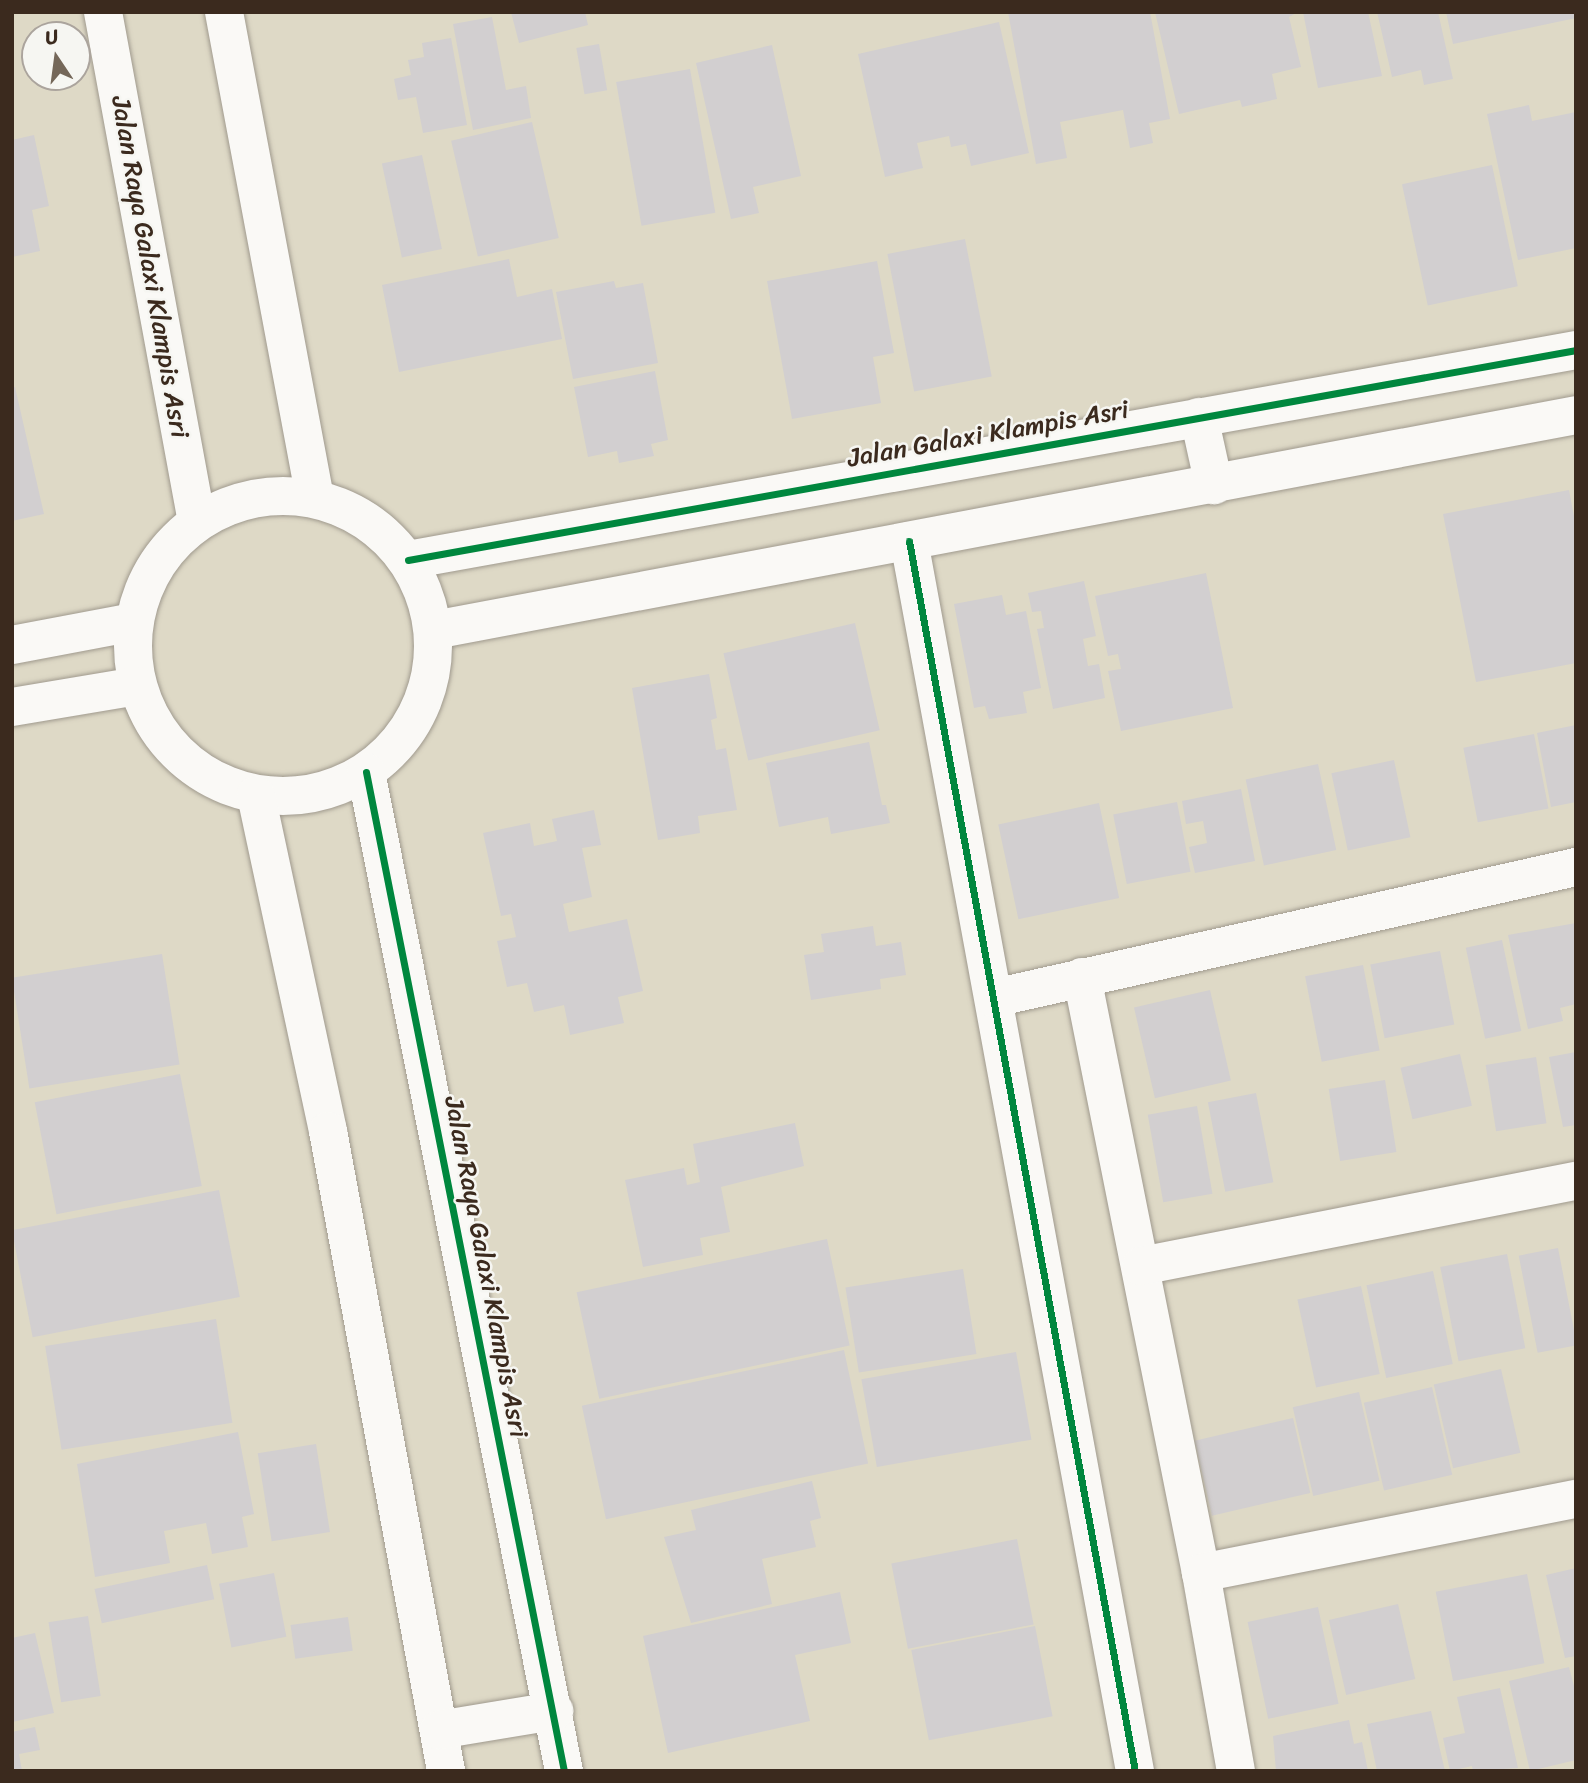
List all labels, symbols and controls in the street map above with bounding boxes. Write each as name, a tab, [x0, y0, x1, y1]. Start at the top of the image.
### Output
text: U	[42, 20, 61, 54]
north arrow	[21, 21, 91, 91]
street label: Jalan Raya Galaxi Klampis Asri	[104, 93, 196, 441]
street label: Jalan Galaxi Klampis Asri	[844, 394, 1132, 474]
street label: Jalan Raya Galaxi Klampis Asri	[437, 1093, 535, 1441]

